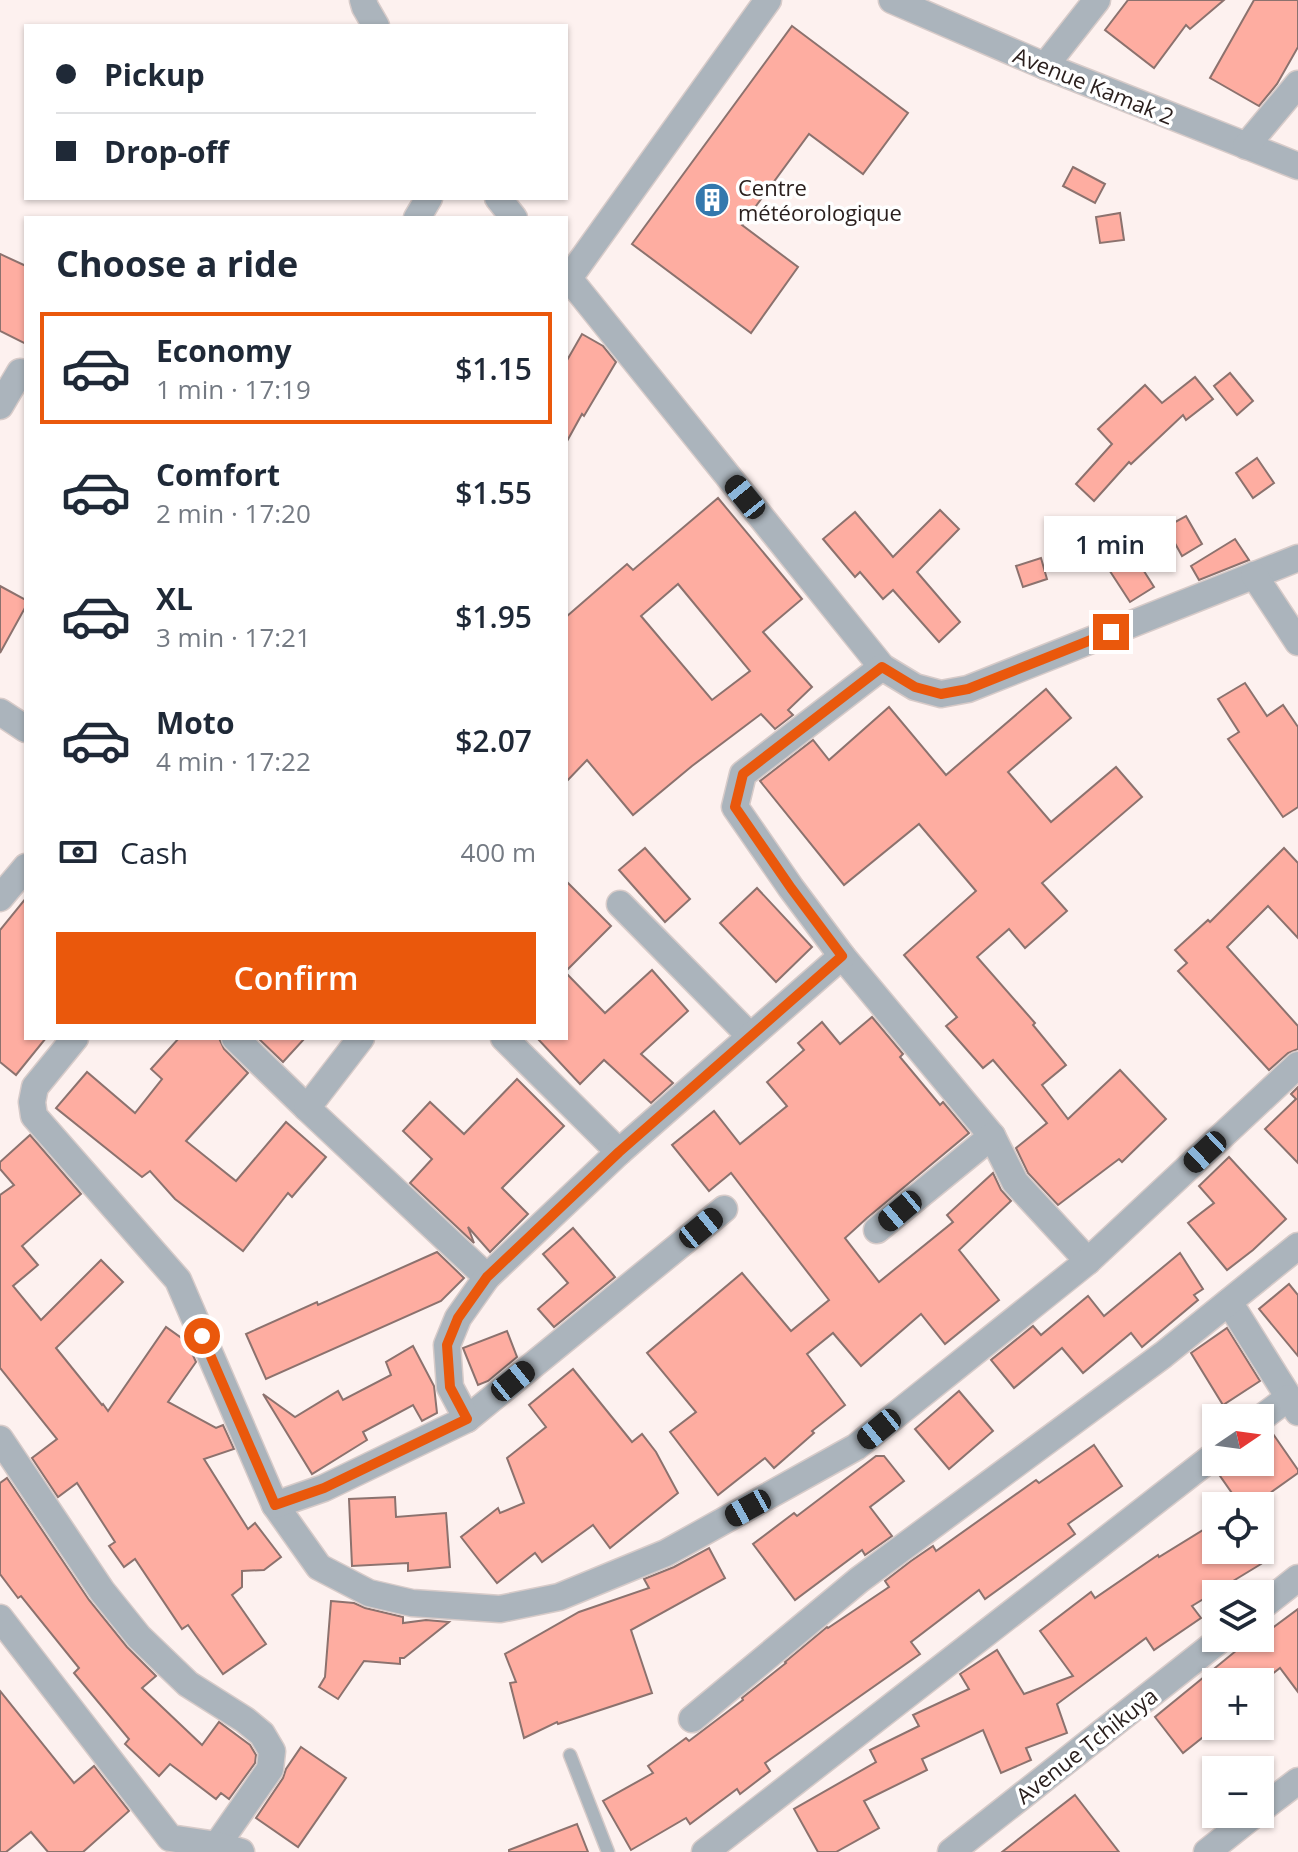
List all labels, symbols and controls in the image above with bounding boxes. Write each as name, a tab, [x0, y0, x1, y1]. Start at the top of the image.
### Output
street label: Avenue Kamak 2	[1009, 39, 1179, 131]
text: Pickup	[104, 54, 205, 95]
text: Drop-off	[104, 131, 229, 172]
place label: Centre météorologique	[738, 172, 902, 227]
building icon: Centre météorologique	[693, 181, 731, 219]
text: Choose a ride	[56, 239, 298, 288]
text: Economy	[156, 330, 292, 371]
icon: car	[60, 332, 132, 404]
text: $1.15	[455, 348, 532, 389]
text: 1 min · 17:19	[156, 371, 311, 407]
text: Comfort	[156, 454, 280, 495]
icon: car	[60, 456, 132, 528]
car	[721, 471, 769, 523]
text: $1.55	[455, 472, 532, 513]
text: 2 min · 17:20	[156, 495, 311, 531]
callout: 1 min	[1045, 516, 1177, 572]
text: 1 min	[1075, 526, 1145, 562]
text: XL	[156, 578, 193, 619]
icon: car	[60, 580, 132, 652]
text: $1.95	[455, 596, 532, 637]
route end	[1093, 614, 1129, 650]
text: 3 min · 17:21	[156, 619, 311, 655]
text: Moto	[156, 702, 234, 743]
icon: car	[60, 704, 132, 776]
text: $2.07	[455, 720, 532, 761]
text: 4 min · 17:22	[156, 743, 311, 779]
icon: cash	[56, 830, 100, 874]
text: Cash	[120, 832, 188, 873]
text: 400 m	[461, 834, 536, 870]
button: Confirm	[56, 932, 536, 1024]
car	[1179, 1127, 1231, 1177]
car	[874, 1186, 926, 1236]
car	[675, 1204, 727, 1252]
route start	[184, 1318, 220, 1354]
car	[487, 1357, 539, 1405]
north arrow	[1202, 1404, 1274, 1476]
map controls	[1202, 1404, 1274, 1828]
car	[853, 1405, 905, 1453]
car	[721, 1486, 775, 1530]
button: locate	[1202, 1492, 1274, 1564]
button: layers	[1202, 1580, 1274, 1652]
button: +	[1202, 1668, 1274, 1740]
street label: Avenue Tchikuya	[1009, 1680, 1163, 1810]
button: −	[1202, 1756, 1274, 1828]

